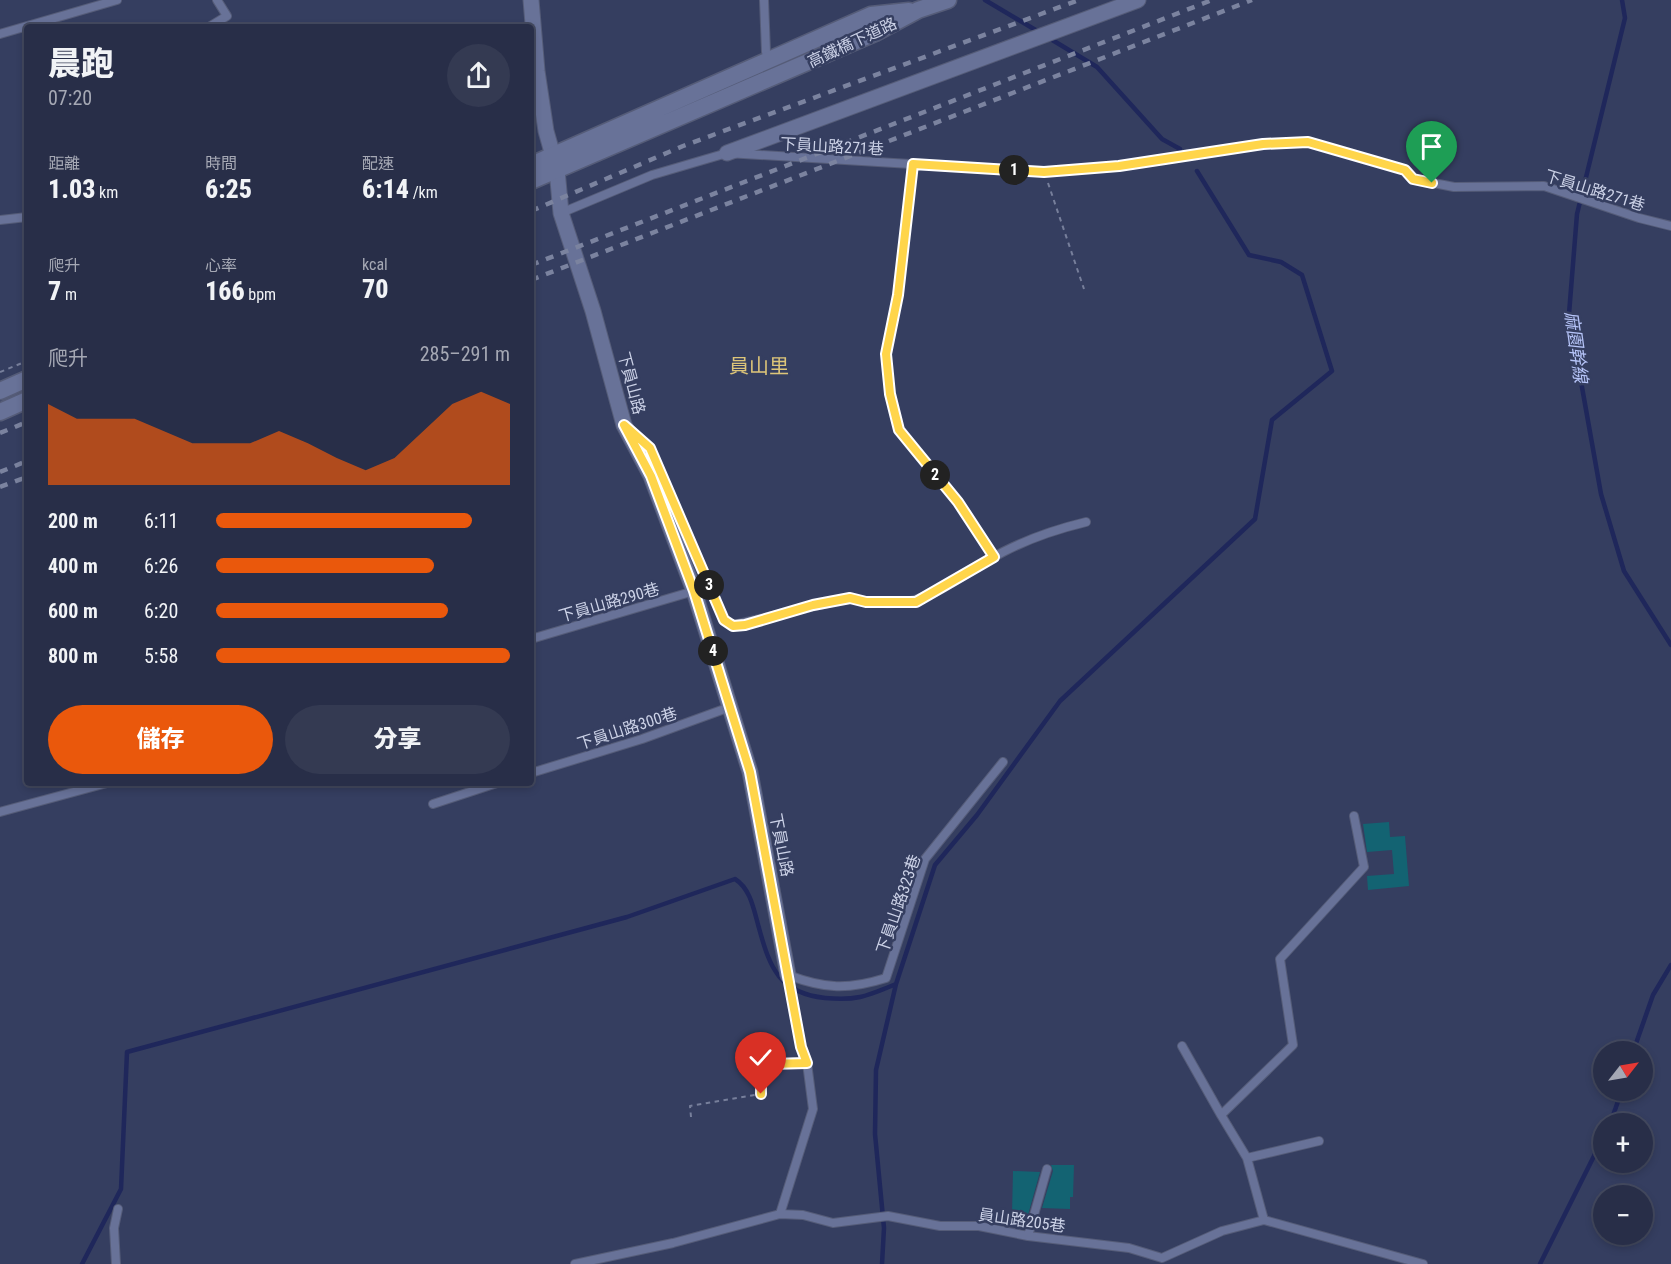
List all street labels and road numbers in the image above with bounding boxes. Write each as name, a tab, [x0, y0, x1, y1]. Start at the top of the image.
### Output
street label: 高鐵橋下道路	[805, 14, 900, 71]
street label: 下員山路271巷	[780, 134, 884, 159]
street label: 下員山路271巷	[1542, 166, 1647, 215]
street label: 下員山路	[614, 350, 649, 417]
street label: 下員山路290巷	[557, 579, 662, 626]
street label: 下員山路300巷	[575, 703, 679, 754]
street label: 下員山路	[766, 812, 797, 878]
street label: 下員山路323巷	[873, 852, 924, 956]
street label: 員山路205巷	[977, 1205, 1067, 1236]

